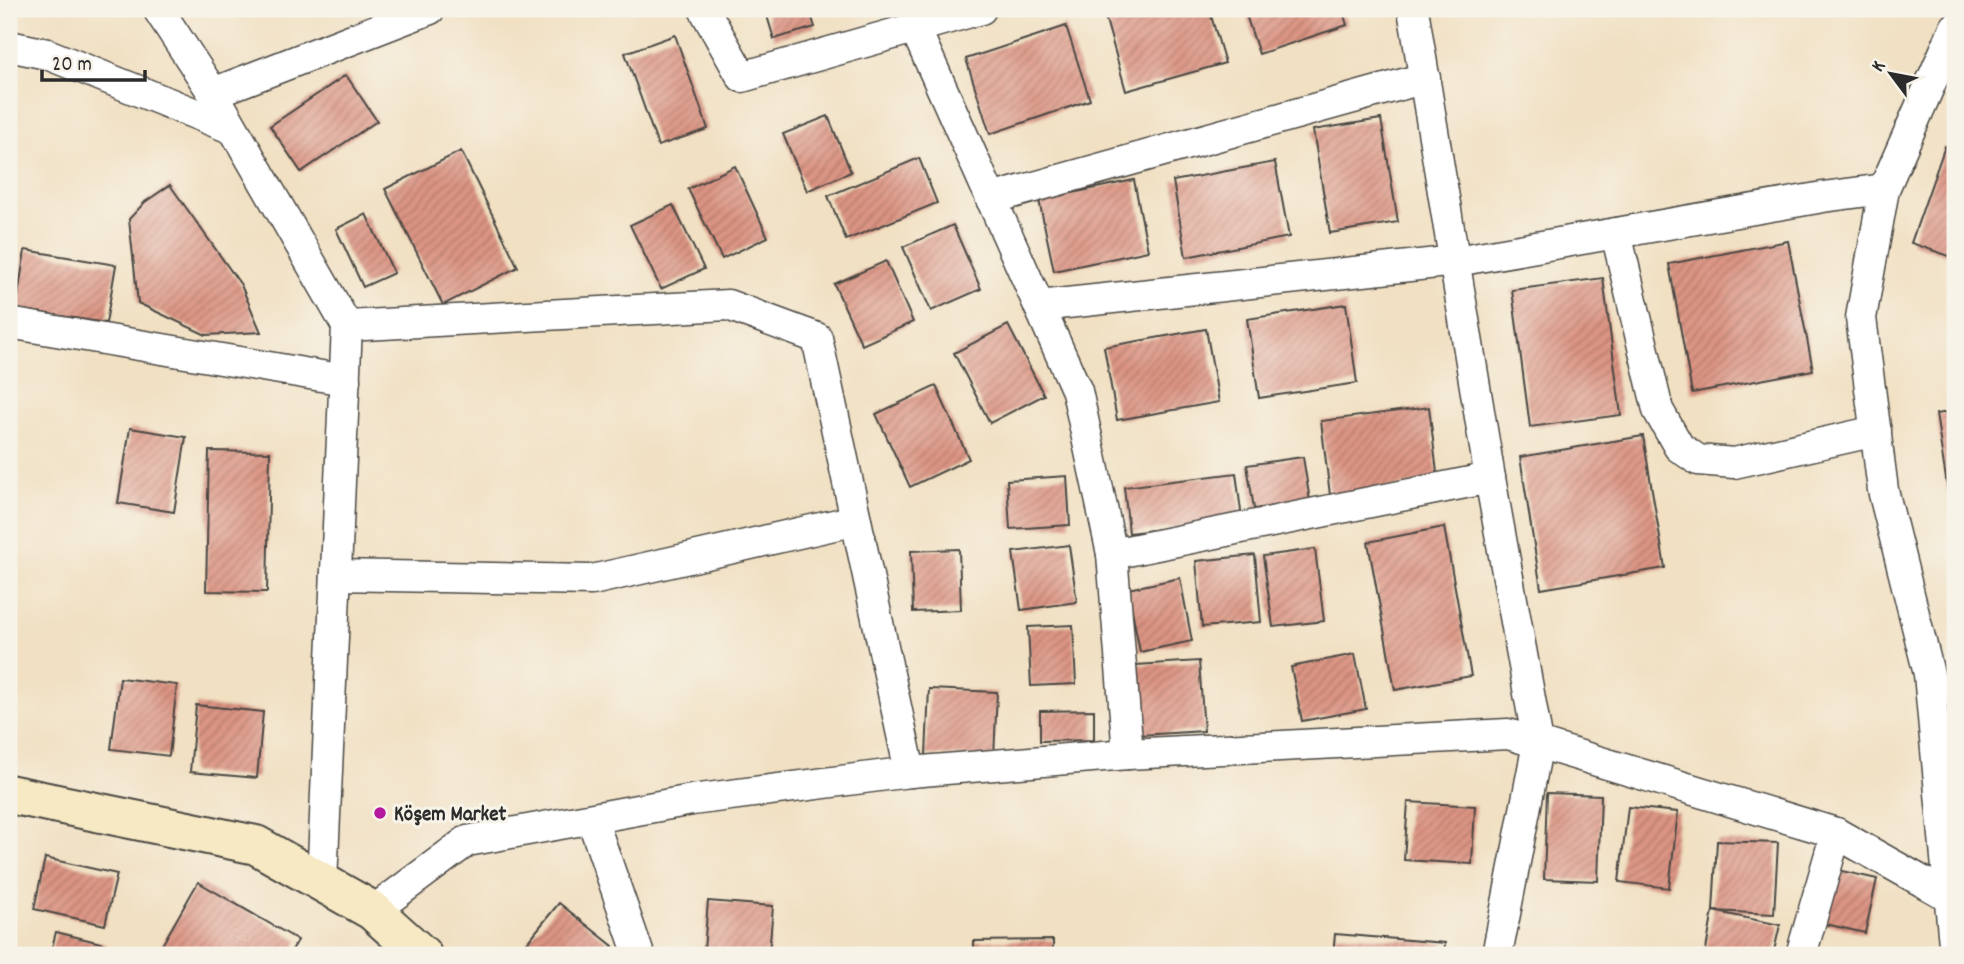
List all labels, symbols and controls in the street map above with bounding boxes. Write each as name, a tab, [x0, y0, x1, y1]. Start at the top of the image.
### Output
scale bar	[42, 38, 145, 82]
north arrow	[1856, 38, 1926, 108]
text: 20 m	[52, 51, 92, 81]
text: K	[1866, 56, 1893, 78]
place label: Köşem Market	[394, 801, 506, 831]
marker: Köşem Market	[372, 805, 388, 821]

